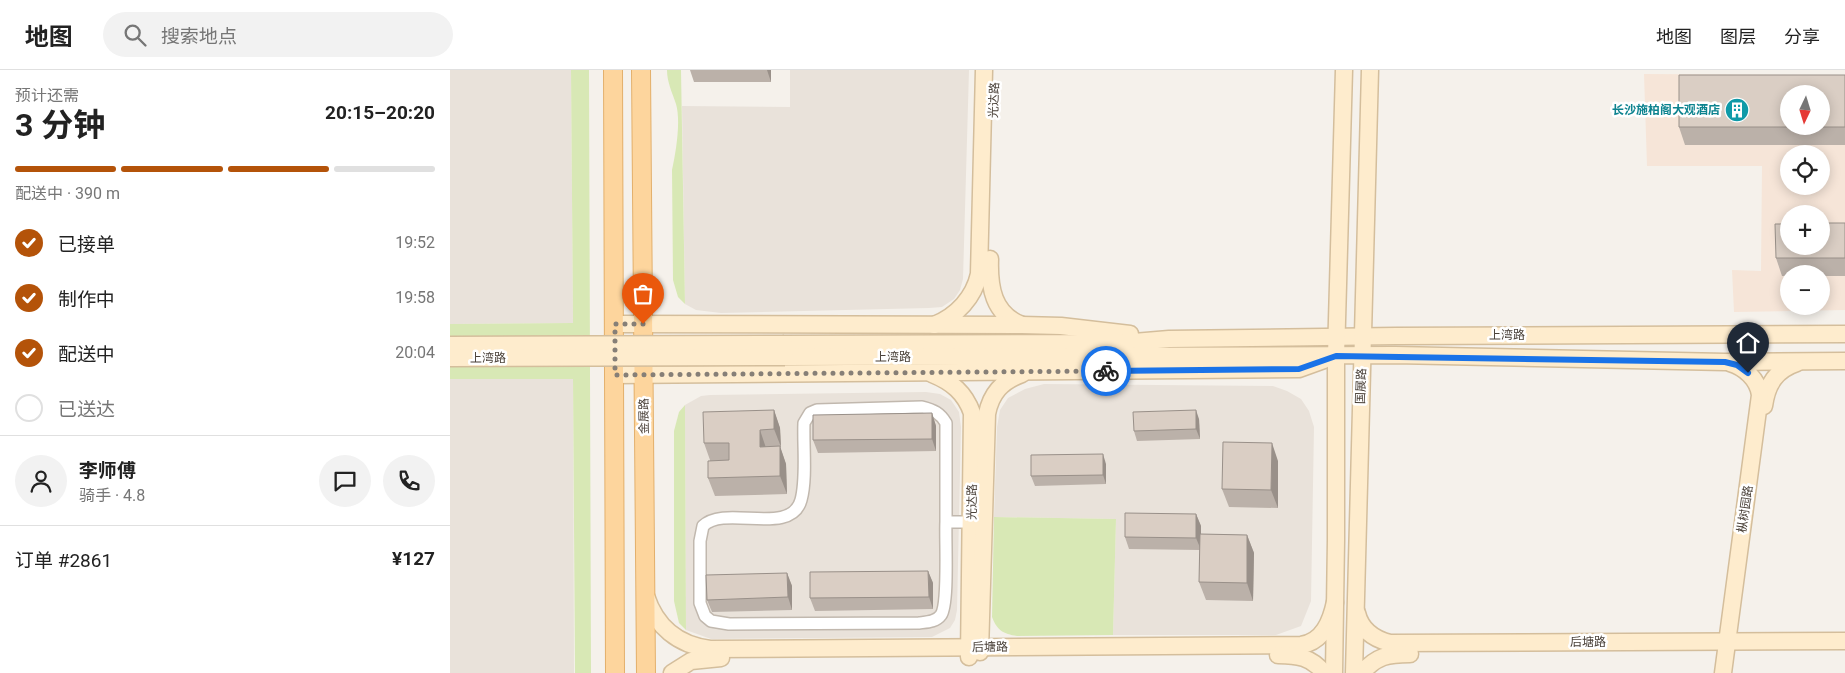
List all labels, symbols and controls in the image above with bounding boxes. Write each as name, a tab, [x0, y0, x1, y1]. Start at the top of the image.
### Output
search box	[103, 12, 453, 57]
icon: search	[121, 21, 149, 49]
text: 地图	[25, 23, 73, 51]
text: 搜索地点	[161, 25, 237, 48]
text: 地图	[1656, 26, 1692, 47]
text: 图层	[1720, 26, 1756, 47]
text: 分享	[1784, 26, 1820, 47]
street label: 光达路	[986, 82, 1002, 118]
north arrow	[1780, 85, 1830, 135]
map controls	[1780, 85, 1830, 315]
text: 预计还需	[15, 86, 79, 105]
building icon: 长沙施柏阁大观酒店	[1724, 97, 1750, 123]
text: 20:15–20:20	[325, 101, 435, 124]
place label: 长沙施柏阁大观酒店	[1612, 103, 1720, 117]
text: 3 分钟	[15, 106, 105, 144]
button: locate	[1780, 145, 1830, 195]
text: 配送中 · 390 m	[15, 184, 120, 203]
button: +	[1780, 205, 1830, 255]
icon: check	[15, 229, 43, 257]
text: 已接单	[58, 233, 115, 256]
text: 19:52	[395, 233, 435, 252]
button: −	[1780, 265, 1830, 315]
pin	[622, 273, 664, 324]
icon: bag	[629, 280, 657, 308]
icon: check	[15, 284, 43, 312]
text: 制作中	[58, 288, 115, 311]
text: 19:58	[395, 288, 435, 307]
pin	[1727, 322, 1769, 373]
street label: 上湾路	[1489, 328, 1525, 342]
icon: home	[1734, 329, 1762, 357]
icon: check	[15, 339, 43, 367]
text: 配送中	[58, 343, 115, 366]
text: 20:04	[395, 343, 435, 362]
courier	[1081, 346, 1131, 396]
street label: 上湾路	[875, 350, 911, 364]
street label: 上湾路	[470, 351, 506, 365]
icon: bike	[1092, 357, 1120, 385]
street label: 国展路	[1353, 368, 1369, 404]
text: 已送达	[58, 398, 115, 421]
street label: 金展路	[637, 398, 651, 434]
button: person	[15, 455, 67, 507]
button: chat	[319, 455, 371, 507]
button: phone	[383, 455, 435, 507]
text: 李师傅	[79, 459, 136, 482]
street label: 光达路	[965, 484, 979, 520]
street label: 枞树园路	[1735, 484, 1755, 534]
text: 骑手 · 4.8	[79, 486, 145, 505]
text: ¥127	[392, 547, 435, 570]
text: 订单 #2861	[15, 549, 112, 572]
street label: 后塘路	[1570, 635, 1606, 649]
street label: 后塘路	[972, 640, 1008, 654]

